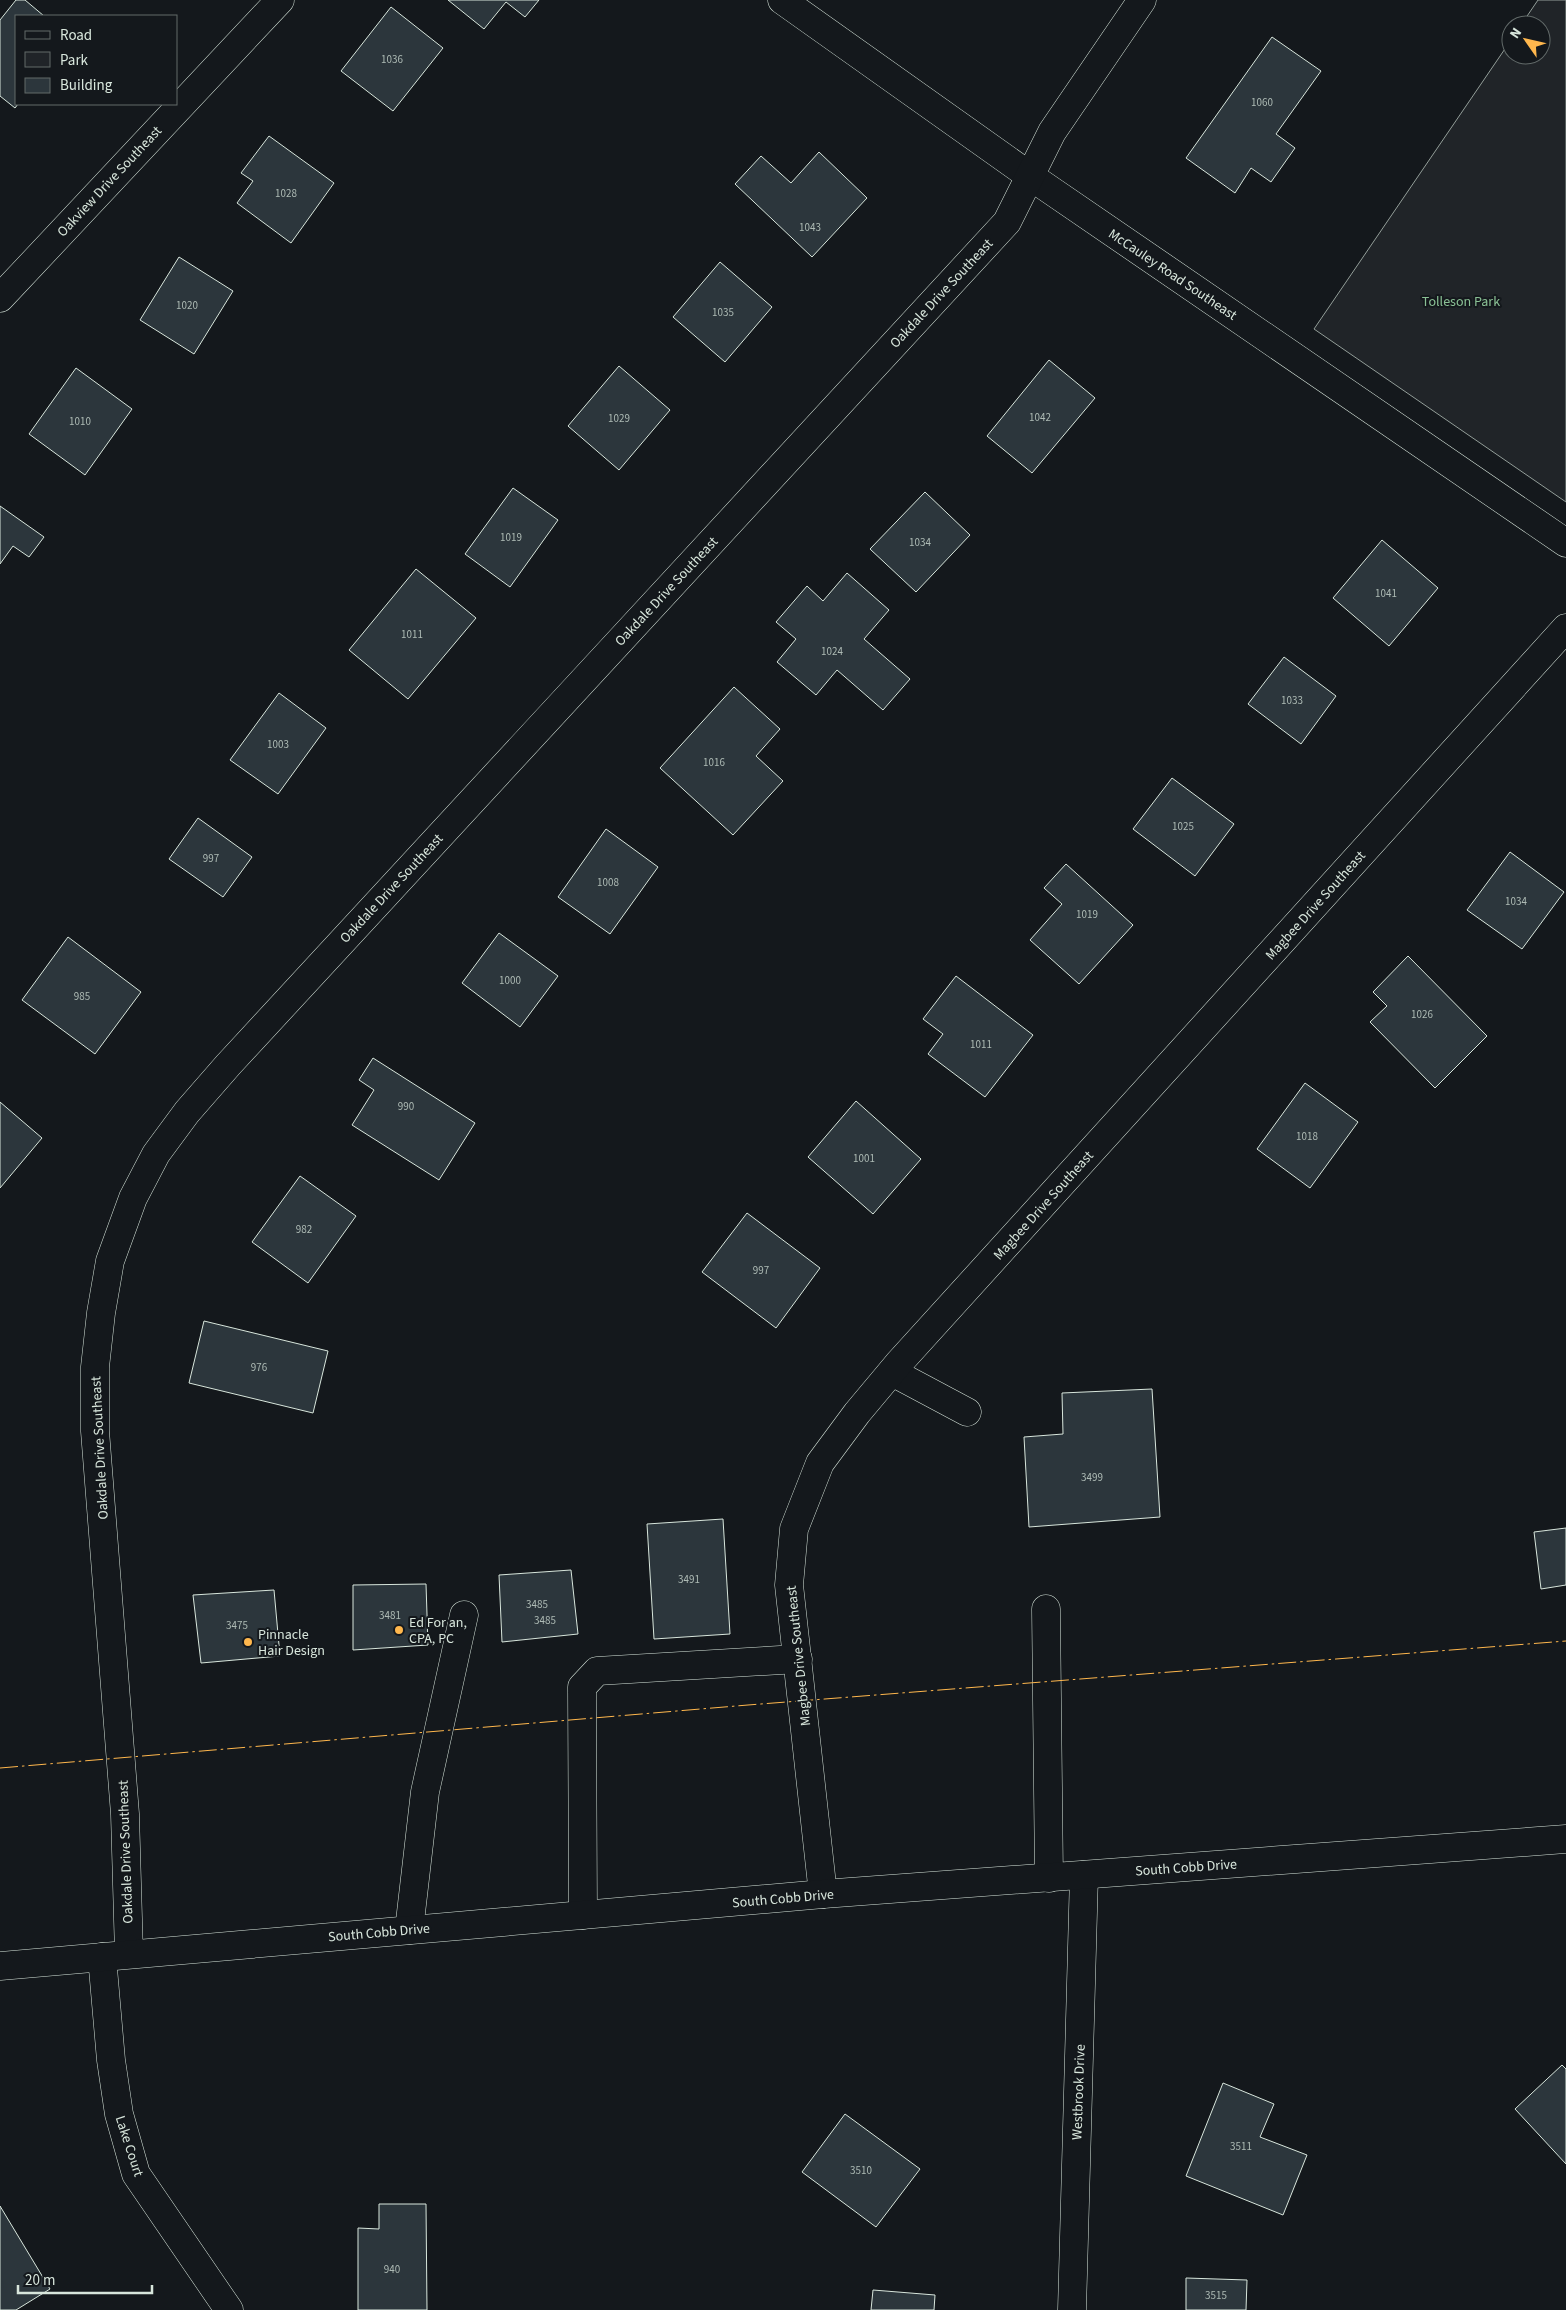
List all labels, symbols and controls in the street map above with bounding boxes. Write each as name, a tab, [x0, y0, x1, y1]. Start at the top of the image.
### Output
legend	[15, 15, 178, 105]
north arrow	[1501, 15, 1551, 65]
text: N	[1505, 24, 1527, 43]
text: Road	[60, 25, 92, 46]
text: Park	[60, 50, 89, 71]
house number: 1036	[381, 52, 403, 67]
text: Building	[60, 75, 113, 96]
house number: 1060	[1251, 95, 1273, 110]
street label: Oakview Drive Southeast	[53, 121, 167, 242]
house number: 1028	[275, 186, 297, 201]
house number: 1043	[799, 220, 821, 235]
street label: McCauley Road Southeast	[1104, 224, 1241, 326]
street label: Oakdale Drive Southeast	[885, 234, 998, 353]
park label: Tolleson Park	[1422, 292, 1500, 312]
house number: 1020	[176, 298, 198, 313]
house number: 1035	[712, 305, 734, 320]
house number: 1042	[1029, 410, 1051, 425]
house number: 1029	[608, 411, 630, 426]
house number: 1010	[69, 414, 91, 429]
house number: 1019	[500, 530, 522, 545]
street label: Oakdale Drive Southeast	[610, 532, 723, 651]
house number: 1034	[909, 535, 931, 550]
house number: 1041	[1375, 586, 1397, 601]
house number: 1011	[401, 627, 423, 642]
house number: 1024	[821, 644, 843, 659]
house number: 1033	[1281, 693, 1303, 708]
house number: 1003	[267, 737, 289, 752]
house number: 1016	[703, 755, 725, 770]
house number: 1025	[1172, 819, 1194, 834]
street label: Oakdale Drive Southeast	[335, 829, 448, 948]
street label: Magbee Drive Southeast	[1261, 846, 1371, 965]
house number: 997	[203, 851, 219, 866]
house number: 1008	[597, 875, 619, 890]
house number: 1034	[1505, 894, 1527, 909]
house number: 1019	[1076, 907, 1098, 922]
house number: 1000	[499, 973, 521, 988]
house number: 985	[74, 989, 90, 1004]
house number: 1026	[1411, 1007, 1433, 1022]
house number: 1011	[970, 1037, 992, 1052]
house number: 990	[398, 1099, 414, 1114]
house number: 1018	[1296, 1129, 1318, 1144]
street label: Magbee Drive Southeast	[989, 1146, 1099, 1265]
house number: 1001	[853, 1151, 875, 1166]
house number: 982	[296, 1222, 312, 1237]
house number: 997	[753, 1263, 769, 1278]
house number: 976	[251, 1360, 268, 1375]
street label: Oakdale Drive Southeast	[86, 1376, 114, 1520]
house number: 3499	[1081, 1470, 1103, 1485]
house number: 3491	[678, 1572, 700, 1587]
street label: Magbee Drive Southeast	[782, 1584, 816, 1727]
house number: 3485	[526, 1597, 548, 1612]
house number: 3481	[379, 1608, 401, 1623]
place label: Ed For an, CPA, PC	[409, 1613, 467, 1649]
house number: 3485	[534, 1613, 556, 1628]
house number: 3475	[226, 1618, 248, 1633]
marker: Ed For an, CPA, PC	[393, 1624, 405, 1636]
place label: Pinnacle Hair Design	[258, 1625, 325, 1661]
marker: Pinnacle Hair Design	[242, 1636, 254, 1648]
street label: Oakdale Drive Southeast	[113, 1780, 138, 1924]
street label: South Cobb Drive	[1134, 1854, 1238, 1882]
street label: South Cobb Drive	[731, 1885, 835, 1913]
street label: South Cobb Drive	[327, 1919, 431, 1947]
street label: Westbrook Drive	[1067, 2044, 1091, 2140]
street label: Lake Court	[110, 2113, 148, 2180]
house number: 3511	[1230, 2139, 1252, 2154]
house number: 3510	[850, 2163, 872, 2178]
scale bar	[18, 2262, 151, 2294]
house number: 940	[384, 2262, 400, 2277]
text: 20 m	[25, 2270, 55, 2291]
house number: 3515	[1205, 2288, 1227, 2303]

